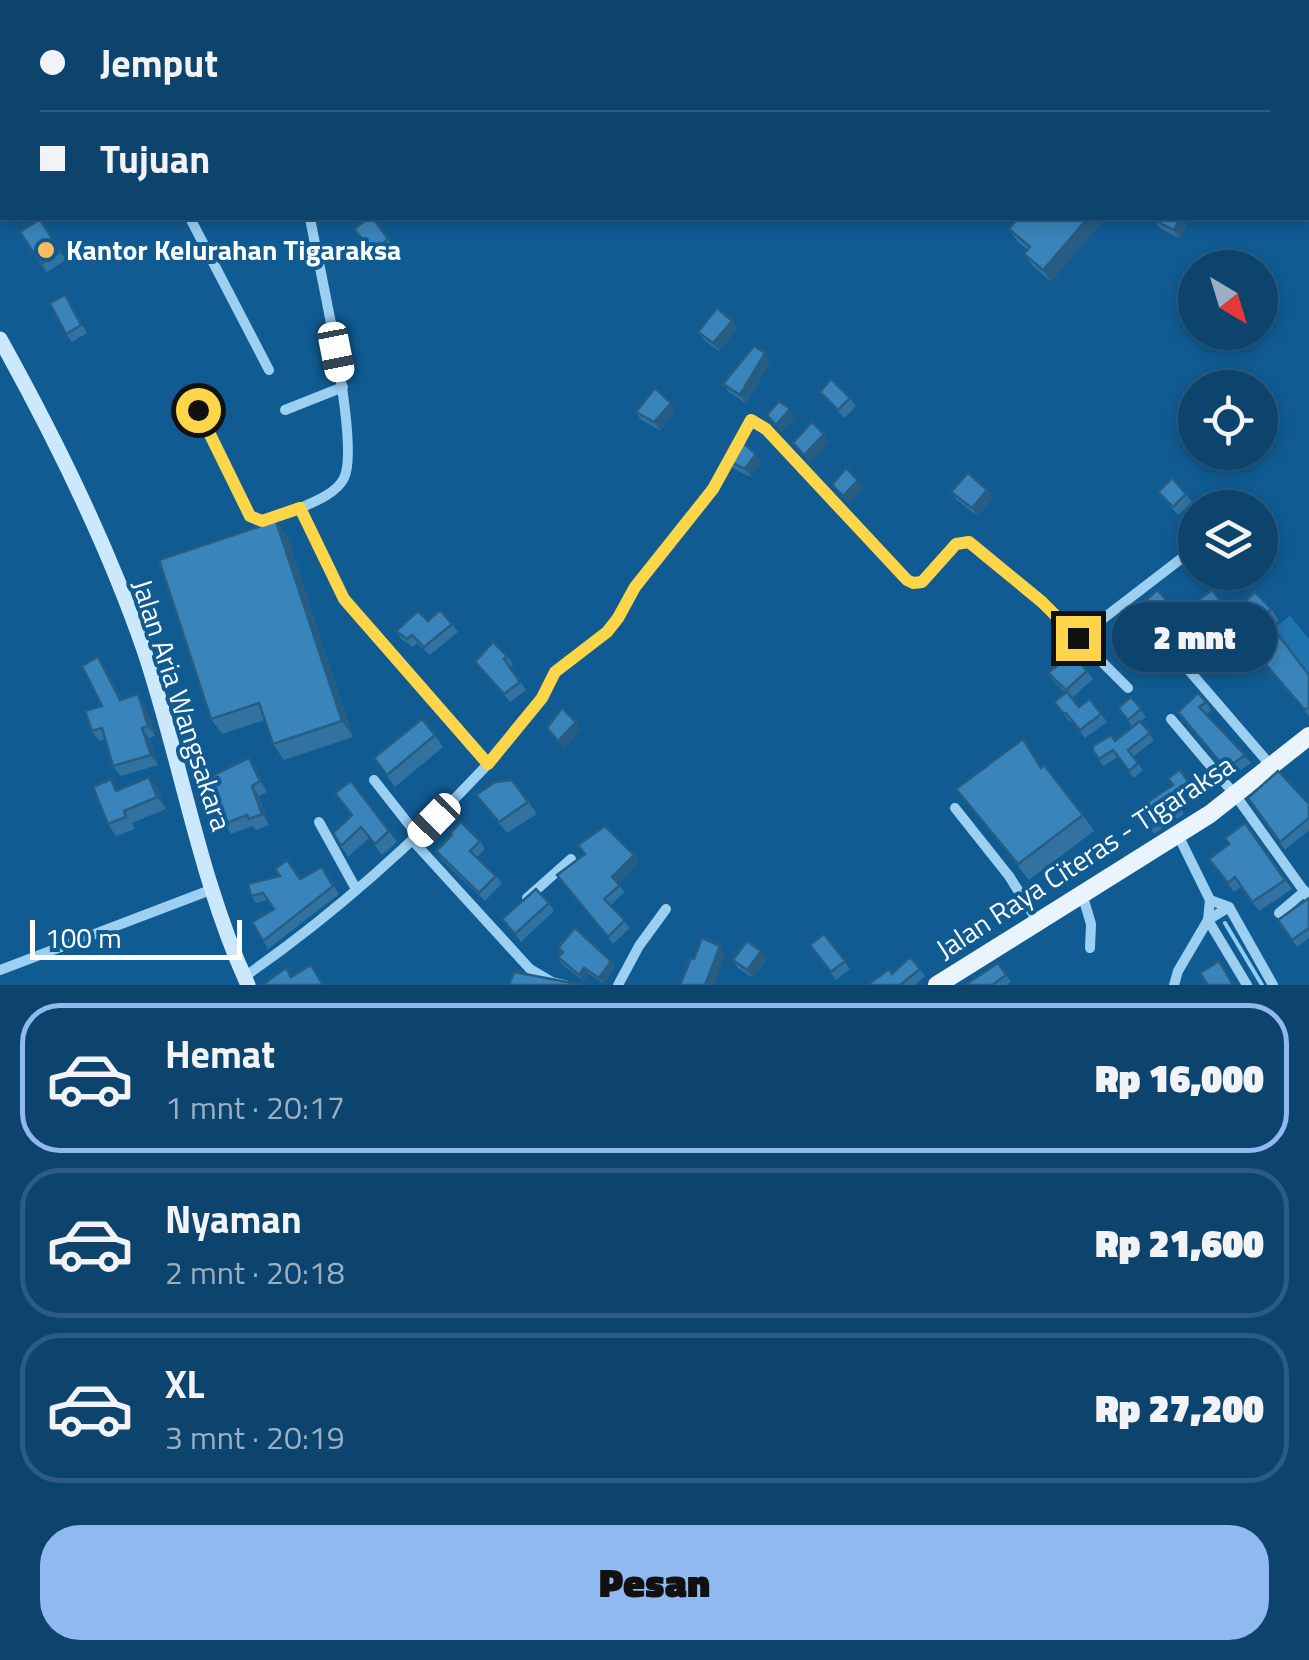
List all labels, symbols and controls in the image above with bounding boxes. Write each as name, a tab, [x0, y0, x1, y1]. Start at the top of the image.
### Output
text: Jemput	[100, 34, 218, 92]
text: Tujuan	[100, 130, 210, 188]
place label: Kantor Kelurahan Tigaraksa	[66, 228, 401, 271]
marker: Kantor Kelurahan Tigaraksa	[35, 239, 57, 261]
north arrow	[1178, 250, 1278, 350]
map controls	[1178, 250, 1278, 590]
car	[316, 320, 356, 384]
button: locate	[1178, 370, 1278, 470]
route start	[176, 388, 221, 433]
button: layers	[1178, 490, 1278, 590]
street label: Jalan Aria Wangsakara	[121, 573, 243, 836]
callout: 2 mnt	[1113, 603, 1278, 673]
text: 2 mnt	[1153, 613, 1236, 661]
route end	[1056, 616, 1101, 661]
street label: Jalan Raya Citeras - Tigaraksa	[927, 744, 1243, 970]
car	[402, 788, 466, 852]
scale bar	[30, 915, 242, 960]
text: 100 m	[45, 916, 122, 959]
text: Hemat	[165, 1025, 275, 1083]
icon: car	[45, 1033, 135, 1123]
text: Rp 16,000	[1095, 1049, 1264, 1107]
text: 1 mnt · 20:17	[165, 1083, 345, 1131]
text: Nyaman	[165, 1190, 302, 1248]
icon: car	[45, 1198, 135, 1288]
text: Rp 21,600	[1095, 1214, 1264, 1272]
text: 2 mnt · 20:18	[165, 1248, 345, 1296]
text: XL	[165, 1355, 205, 1413]
icon: car	[45, 1363, 135, 1453]
text: Rp 27,200	[1095, 1379, 1264, 1437]
text: 3 mnt · 20:19	[165, 1413, 345, 1461]
button: Pesan	[40, 1525, 1269, 1640]

